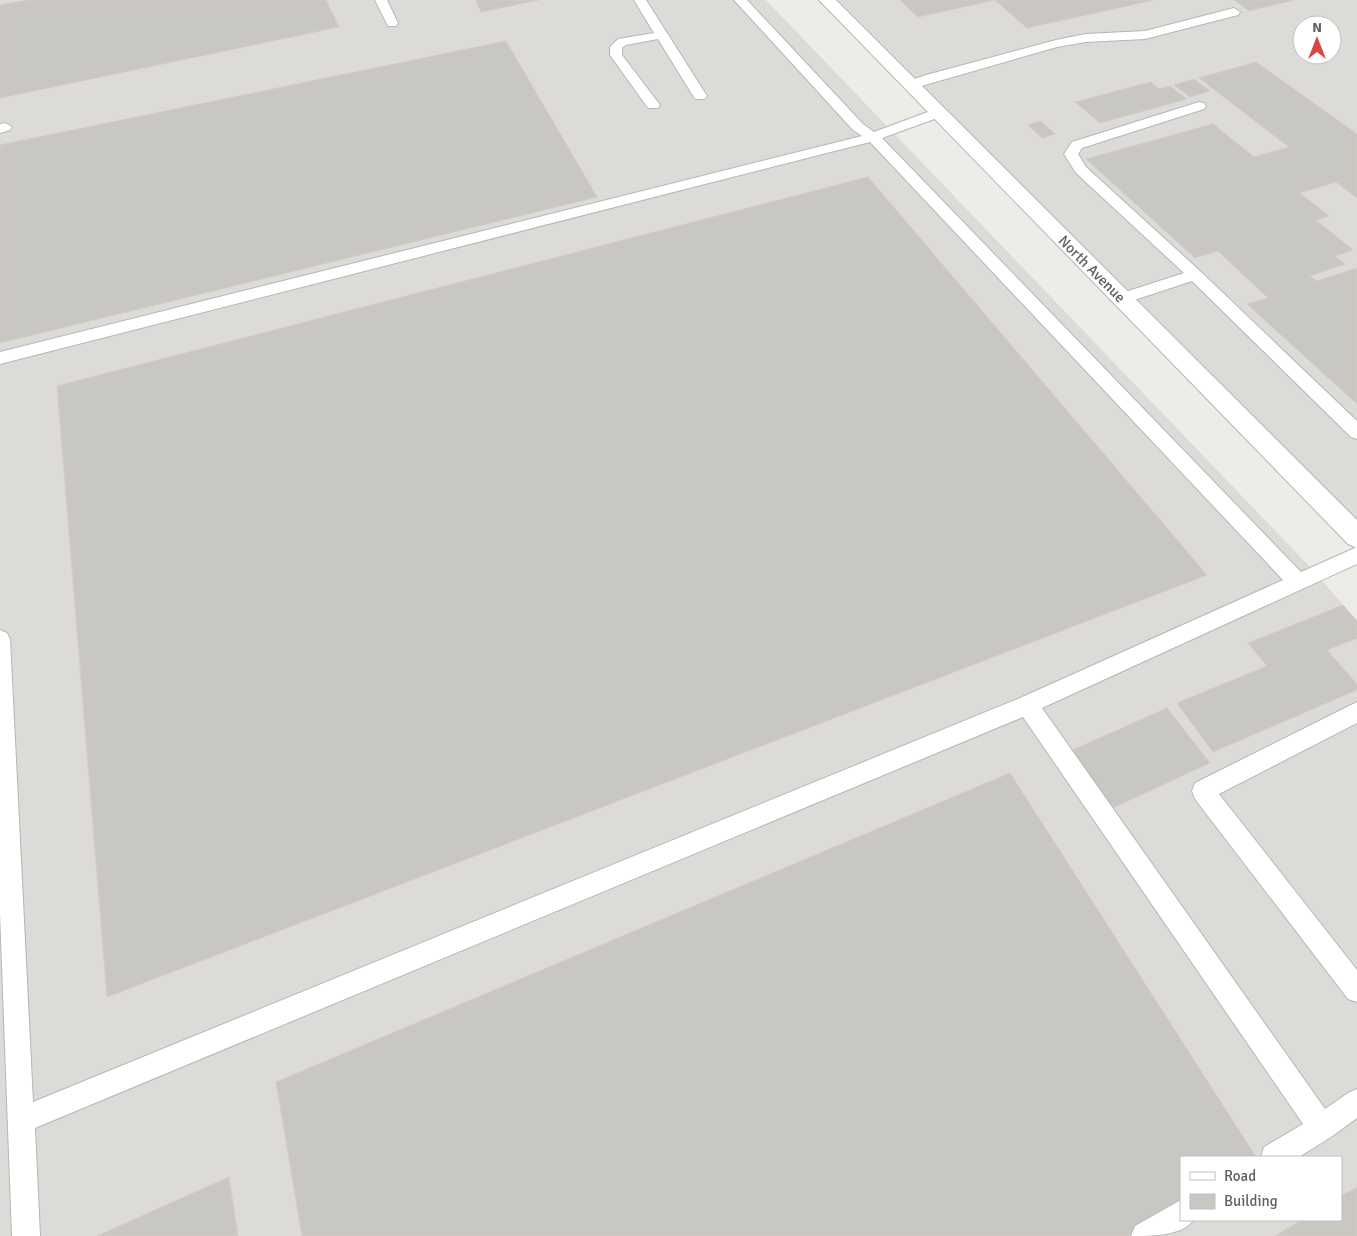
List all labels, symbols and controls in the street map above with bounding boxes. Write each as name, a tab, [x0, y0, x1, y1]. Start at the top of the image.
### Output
north arrow	[1292, 15, 1342, 65]
text: N	[1312, 19, 1322, 36]
street label: North Avenue	[1055, 232, 1129, 306]
legend	[1180, 1156, 1342, 1221]
text: Road	[1224, 1167, 1256, 1185]
text: Building	[1224, 1192, 1278, 1210]

